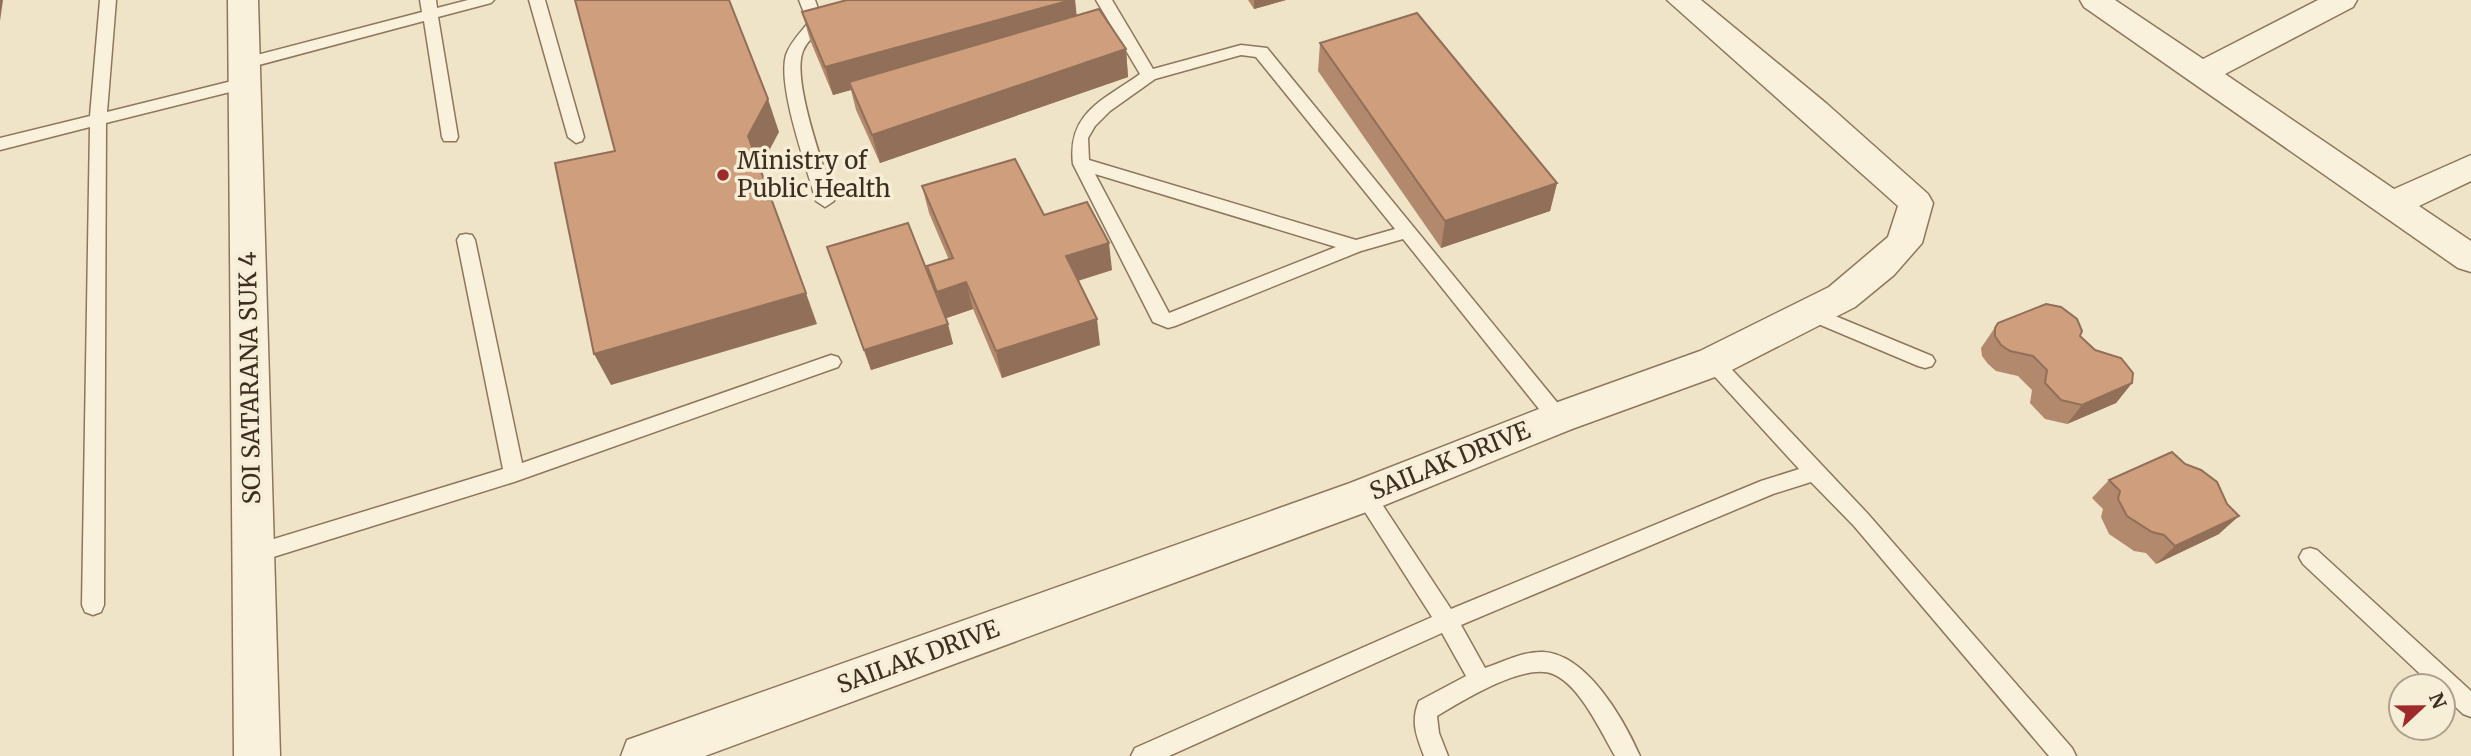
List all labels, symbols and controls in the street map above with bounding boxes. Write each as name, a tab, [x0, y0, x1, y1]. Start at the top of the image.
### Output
place label: Ministry of Public Health	[737, 145, 891, 204]
marker: Ministry of Public Health	[715, 167, 731, 183]
street label: SOI SATARANA SUK 4	[232, 251, 267, 505]
street label: SAILAK DRIVE	[1365, 414, 1535, 507]
street label: SAILAK DRIVE	[832, 613, 1004, 700]
north arrow	[2387, 672, 2457, 742]
text: N	[2424, 689, 2452, 712]

